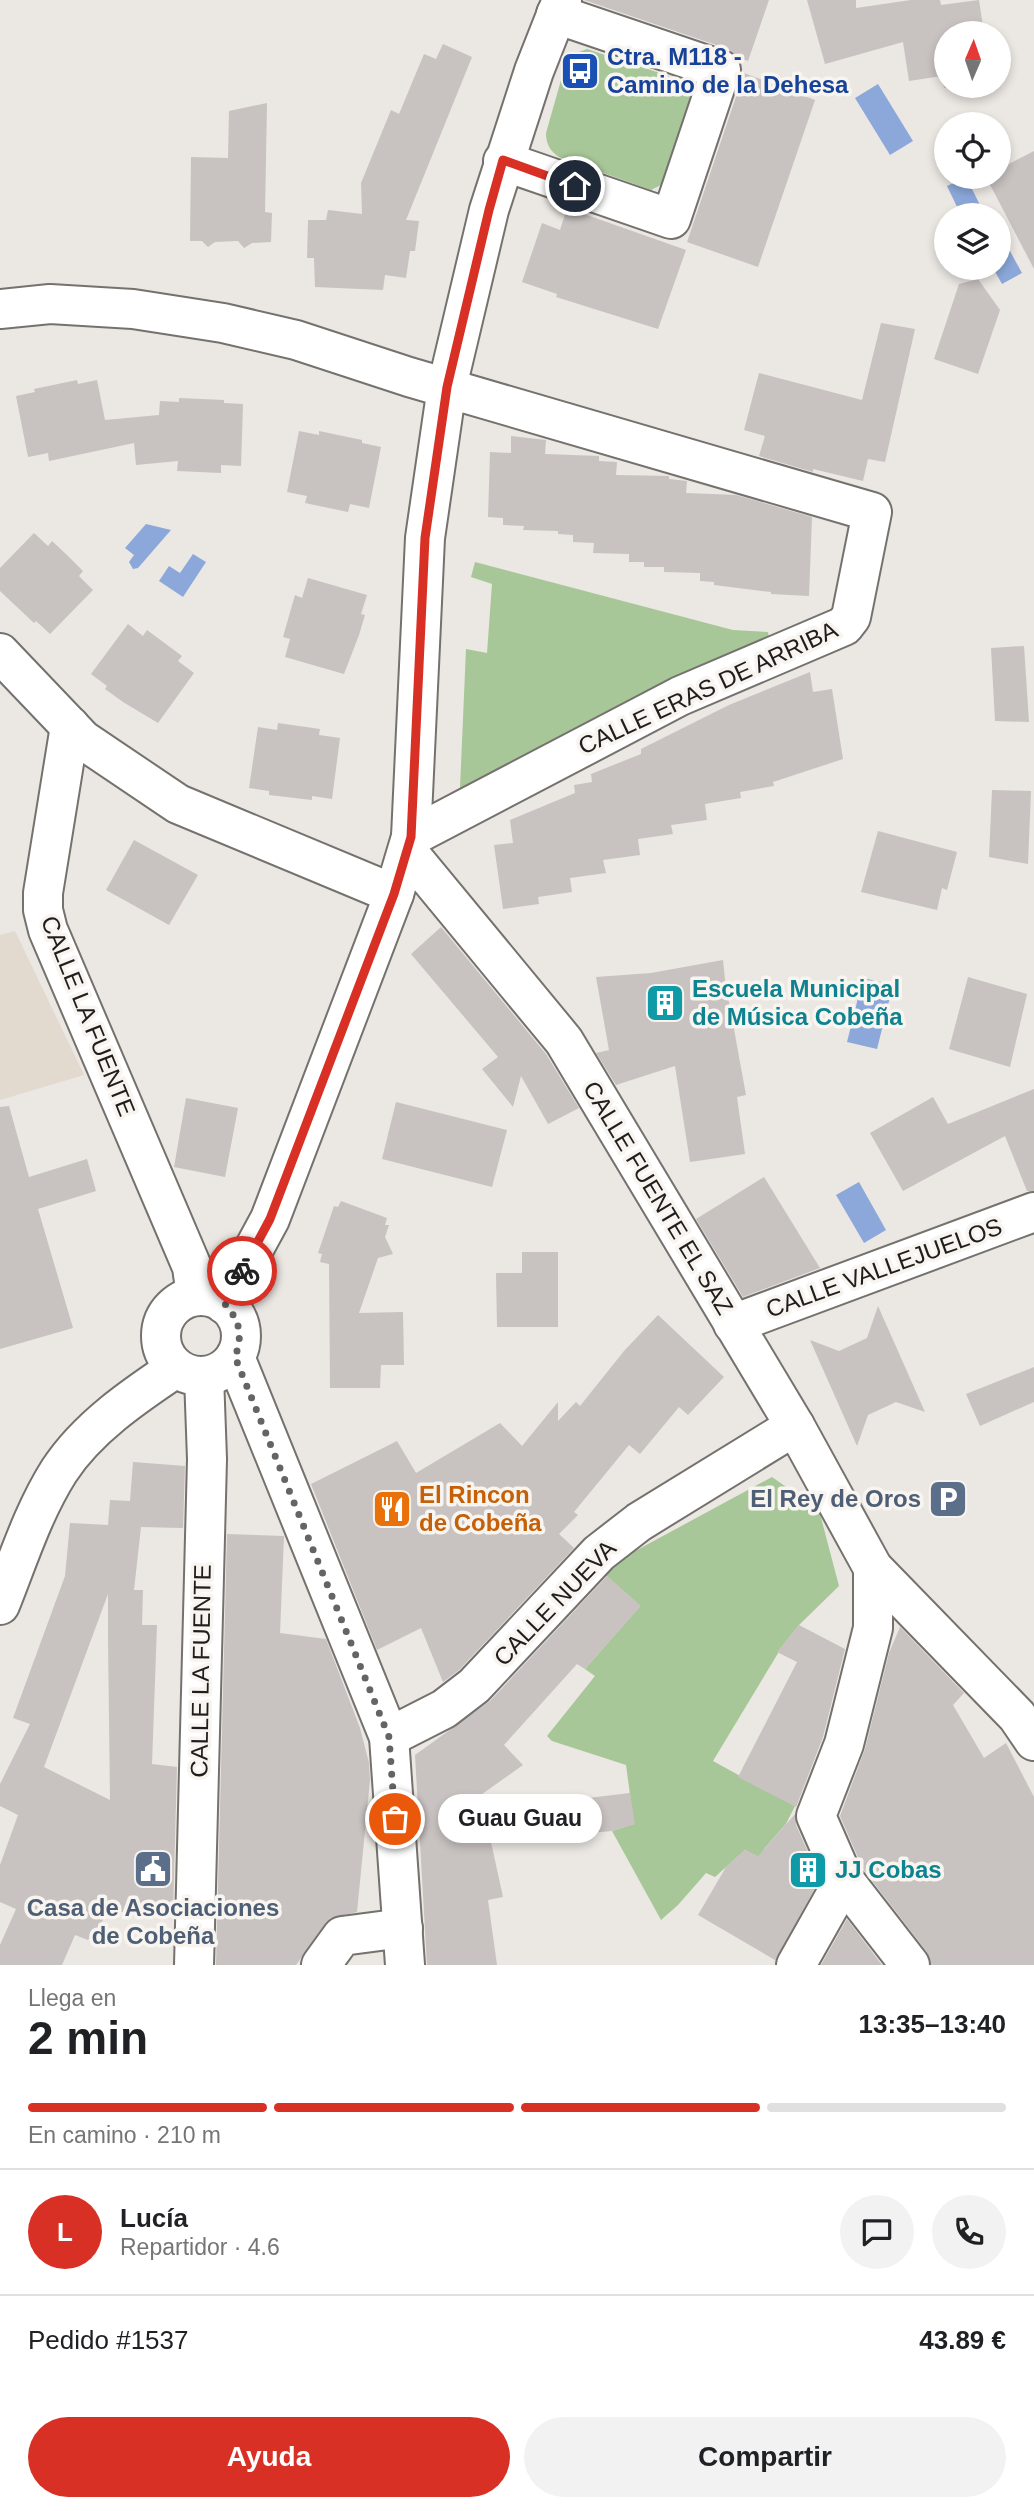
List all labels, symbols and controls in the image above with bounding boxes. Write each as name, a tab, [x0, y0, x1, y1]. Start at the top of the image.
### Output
north arrow	[934, 21, 1012, 98]
map controls	[934, 21, 1011, 280]
place label: Ctra. M118 - Camino de la Dehesa	[607, 43, 849, 98]
bus stop icon: Ctra. M118 - Camino de la Dehesa	[559, 50, 601, 92]
button: locate	[934, 112, 1011, 189]
pin	[545, 156, 605, 216]
icon: home	[556, 167, 594, 205]
button: layers	[934, 203, 1011, 280]
street label: CALLE ERAS DE ARRIBA	[574, 616, 842, 760]
street label: CALLE LA FUENTE	[36, 912, 141, 1120]
place label: Escuela Municipal de Música Cobeña	[692, 975, 903, 1030]
building icon: Escuela Municipal de Música Cobeña	[644, 982, 686, 1024]
street label: CALLE FUENTE EL SAZ	[578, 1076, 739, 1319]
street label: CALLE VALLEJUELOS	[762, 1212, 1005, 1323]
courier	[207, 1236, 277, 1306]
icon: bike	[223, 1252, 261, 1290]
parking icon: El Rey de Oros	[927, 1478, 969, 1520]
place label: El Rincon de Cobeña	[419, 1481, 542, 1536]
place label: El Rey de Oros	[750, 1485, 921, 1512]
restaurant icon: El Rincon de Cobeña	[371, 1488, 413, 1530]
street label: CALLE NUEVA	[488, 1534, 621, 1671]
street label: CALLE LA FUENTE	[185, 1564, 216, 1778]
pin	[365, 1789, 425, 1849]
callout: Guau Guau	[437, 1794, 602, 1843]
icon: bag	[376, 1800, 414, 1838]
text: Guau Guau	[458, 1805, 582, 1831]
public building icon: Casa de Asociaciones de Cobeña	[132, 1848, 174, 1890]
building icon: JJ Cobas	[787, 1849, 829, 1891]
place label: JJ Cobas	[835, 1856, 942, 1883]
place label: Casa de Asociaciones de Cobeña	[27, 1894, 279, 1949]
text: Llega en	[28, 1985, 116, 2011]
text: 13:35–13:40	[859, 2009, 1006, 2039]
text: 2 min	[28, 2012, 148, 2064]
text: En camino · 210 m	[28, 2122, 221, 2148]
button: chat	[840, 2195, 914, 2269]
button: phone	[932, 2195, 1006, 2269]
text: Lucía	[120, 2203, 188, 2233]
text: L	[57, 2217, 73, 2247]
text: Repartidor · 4.6	[120, 2234, 280, 2260]
text: Pedido #1537	[28, 2325, 188, 2355]
text: 43.89 €	[919, 2325, 1006, 2355]
button: Ayuda	[28, 2417, 510, 2497]
button: Compartir	[524, 2417, 1006, 2497]

